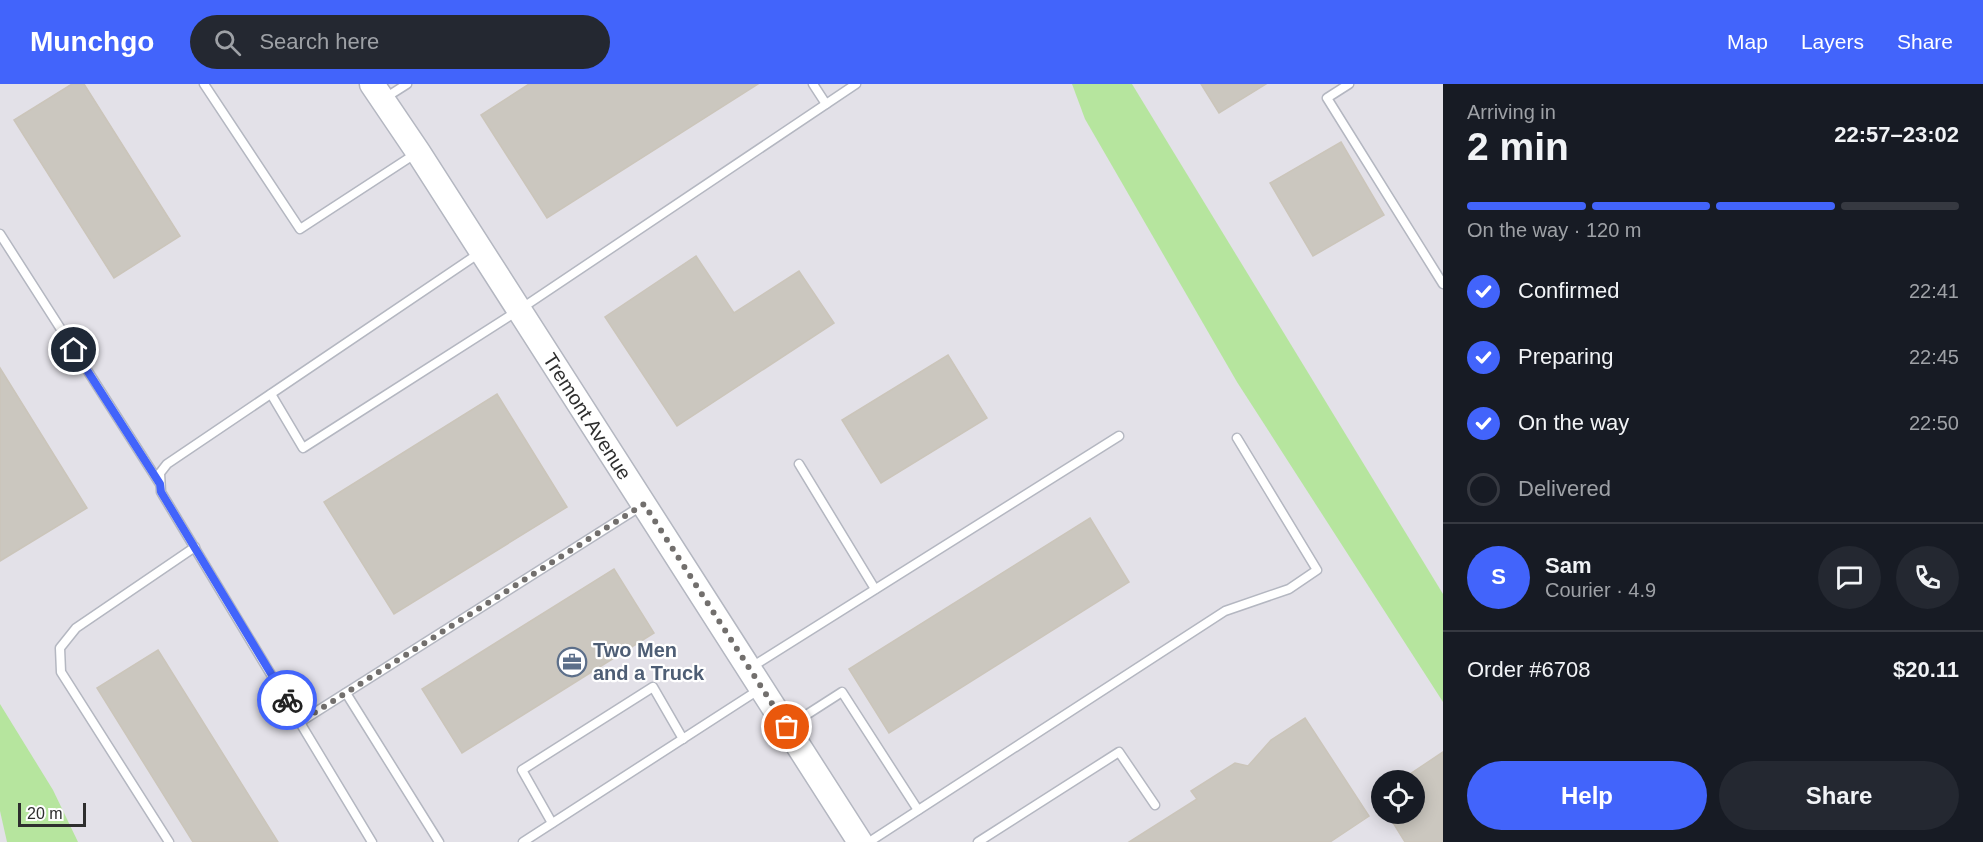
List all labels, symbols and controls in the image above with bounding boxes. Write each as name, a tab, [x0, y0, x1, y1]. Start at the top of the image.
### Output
search box	[190, 15, 610, 69]
text: Munchgo	[30, 26, 154, 57]
icon: search	[211, 26, 244, 59]
text: Search here	[259, 29, 379, 54]
text: Map	[1727, 30, 1768, 53]
text: Layers	[1801, 30, 1864, 53]
text: Share	[1897, 30, 1953, 53]
text: Arriving in	[1467, 101, 1556, 123]
text: 22:57–23:02	[1834, 122, 1959, 147]
text: 2 min	[1467, 125, 1569, 168]
text: On the way · 120 m	[1467, 219, 1642, 241]
icon: check	[1467, 275, 1500, 308]
text: Confirmed	[1518, 278, 1619, 303]
text: 22:41	[1909, 280, 1959, 302]
pin	[48, 324, 99, 375]
icon: home	[57, 333, 90, 366]
icon: check	[1467, 341, 1500, 374]
text: Preparing	[1518, 344, 1613, 369]
text: 22:45	[1909, 346, 1959, 368]
street label: Tremont Avenue	[539, 349, 636, 484]
icon: check	[1467, 407, 1500, 440]
text: On the way	[1518, 410, 1629, 435]
text: 22:50	[1909, 412, 1959, 434]
text: Delivered	[1518, 476, 1611, 501]
button: chat	[1818, 546, 1881, 609]
button: phone	[1896, 546, 1959, 609]
text: Sam	[1545, 553, 1591, 578]
text: S	[1491, 564, 1506, 589]
text: Courier · 4.9	[1545, 579, 1656, 601]
place label: Two Men and a Truck	[593, 639, 705, 684]
office icon: Two Men and a Truck	[556, 646, 588, 678]
text: Order #6708	[1467, 657, 1591, 682]
text: $20.11	[1893, 657, 1959, 682]
courier	[257, 670, 317, 730]
icon: bike	[271, 684, 304, 717]
pin	[761, 701, 812, 752]
icon: bag	[770, 710, 803, 743]
button: Help	[1467, 761, 1707, 830]
button: Share	[1719, 761, 1959, 830]
map controls	[1371, 770, 1425, 824]
button: locate	[1371, 770, 1425, 824]
scale bar	[18, 800, 86, 828]
text: 20 m	[27, 805, 63, 822]

